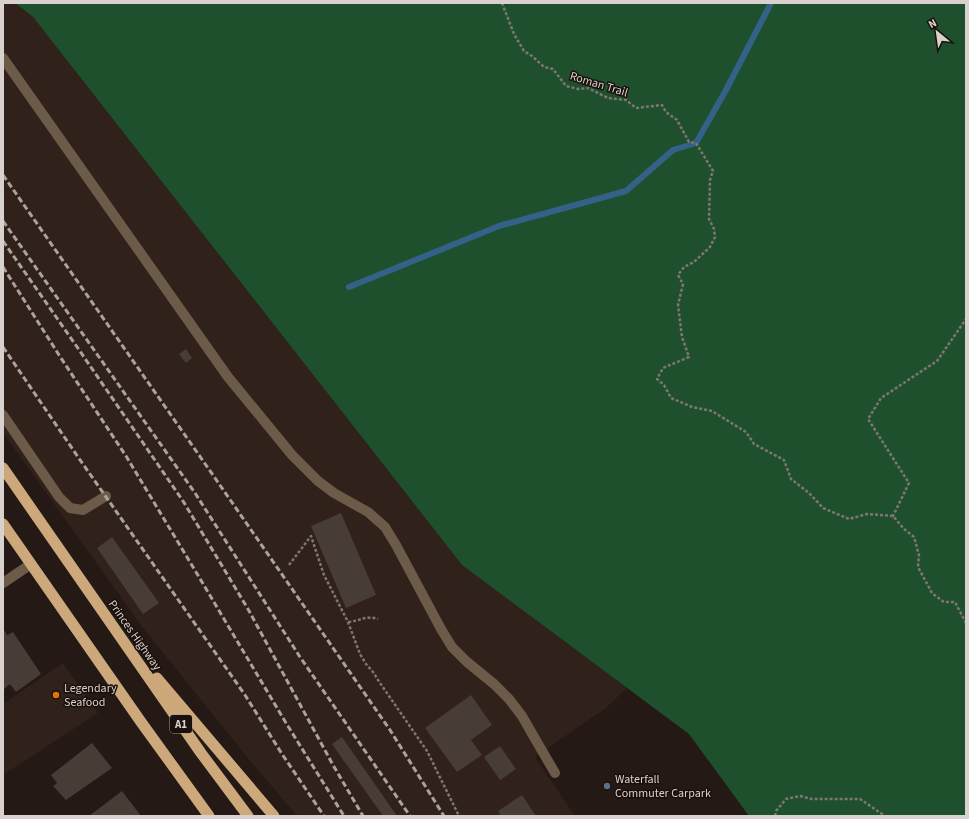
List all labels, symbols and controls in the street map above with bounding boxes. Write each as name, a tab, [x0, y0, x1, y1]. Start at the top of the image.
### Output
north arrow	[917, 12, 957, 52]
text: N	[926, 15, 939, 32]
street label: Roman Trail	[568, 68, 630, 101]
street label: Princes Highway	[104, 597, 165, 674]
place label: Legendary Seafood	[64, 680, 117, 711]
marker: Legendary Seafood	[51, 690, 61, 700]
road number: A1	[170, 715, 192, 733]
place label: Waterfall Commuter Carpark	[615, 771, 711, 802]
marker: Waterfall Commuter Carpark	[602, 781, 612, 791]

